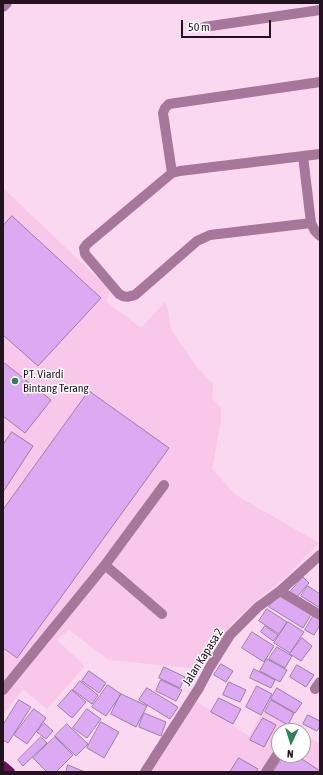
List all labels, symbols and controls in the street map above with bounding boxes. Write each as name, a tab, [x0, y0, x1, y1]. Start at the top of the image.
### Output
scale bar	[183, 12, 273, 38]
text: 50 m	[188, 20, 210, 34]
place label: PT. Viardi Bintang Terang	[23, 367, 89, 395]
marker: PT. Viardi Bintang Terang	[10, 376, 20, 386]
street label: Jalan Kapasa 2	[180, 626, 226, 688]
north arrow	[271, 723, 311, 763]
text: N	[287, 748, 294, 760]

